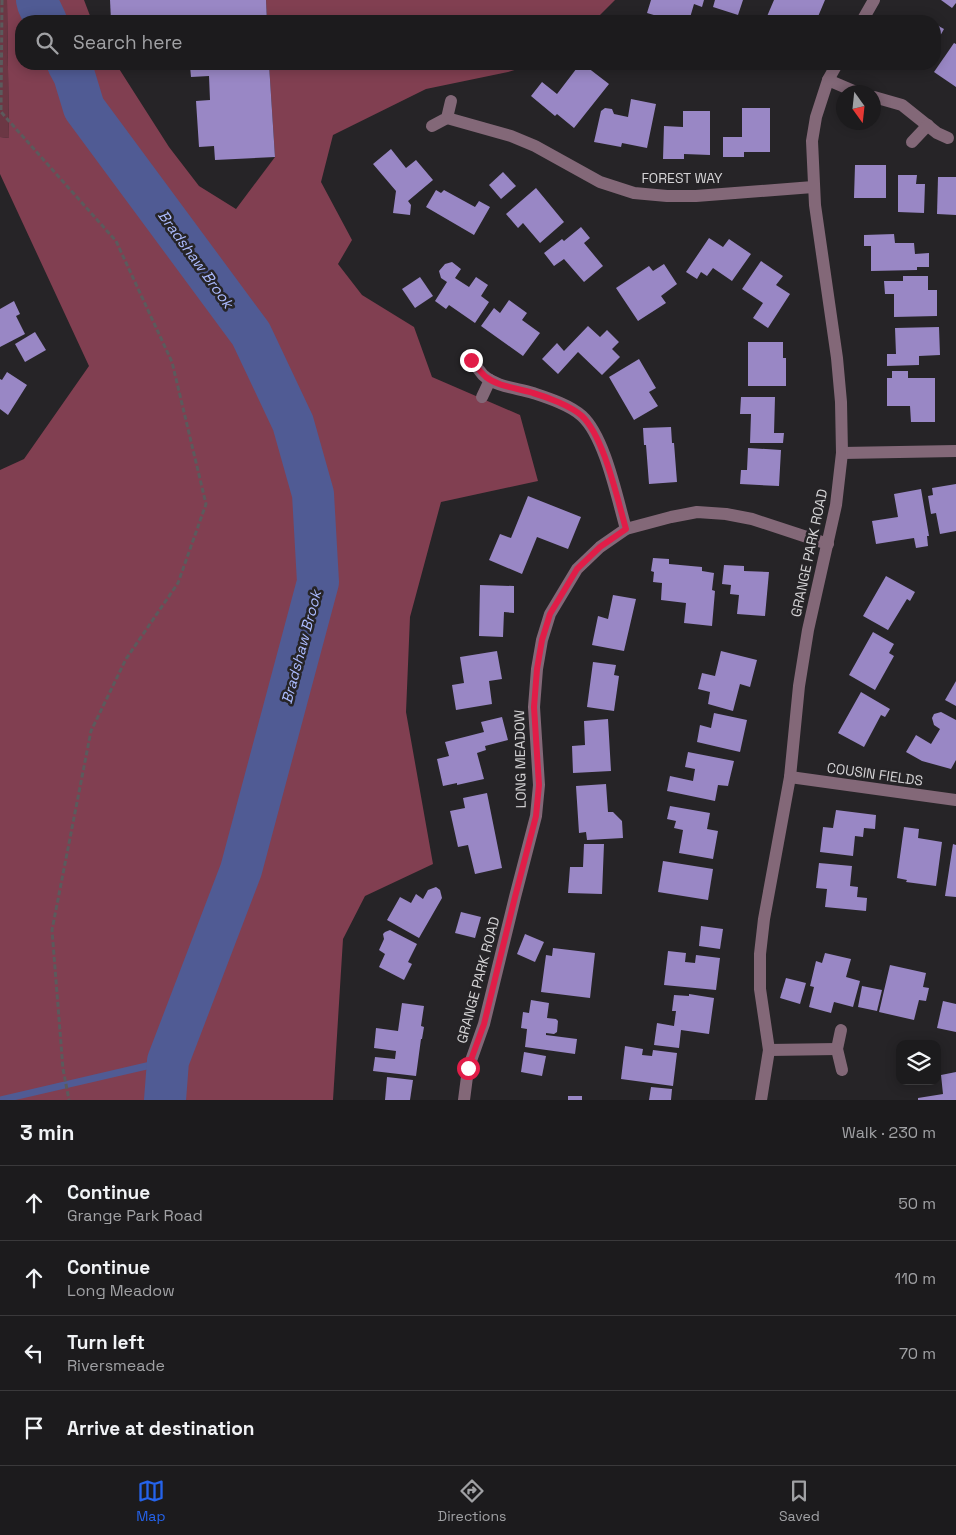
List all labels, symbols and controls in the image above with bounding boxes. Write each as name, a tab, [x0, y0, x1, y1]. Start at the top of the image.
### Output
search box	[15, 15, 941, 70]
icon: search	[33, 29, 61, 57]
text: Search here	[73, 30, 183, 55]
north arrow	[836, 85, 881, 130]
street label: FOREST WAY	[641, 169, 723, 187]
water label: Bradshaw Brook	[154, 206, 239, 313]
route end	[460, 349, 483, 372]
street label: GRANGE PARK ROAD	[787, 487, 831, 619]
water label: Bradshaw Brook	[277, 586, 326, 706]
street label: LONG MEADOW	[510, 710, 530, 808]
street label: COUSIN FIELDS	[826, 758, 924, 790]
street label: GRANGE PARK ROAD	[452, 915, 504, 1045]
map controls	[896, 1040, 941, 1085]
button: layers	[896, 1040, 941, 1085]
route start	[457, 1057, 480, 1080]
text: 3 min	[20, 1119, 75, 1146]
text: Walk · 230 m	[842, 1122, 936, 1143]
text: Continue	[67, 1180, 150, 1205]
icon: ahead	[20, 1189, 48, 1217]
text: 50 m	[898, 1193, 936, 1214]
text: Grange Park Road	[67, 1205, 203, 1226]
text: Continue	[67, 1255, 150, 1280]
icon: ahead	[20, 1264, 48, 1292]
text: 110 m	[894, 1268, 936, 1289]
text: Long Meadow	[67, 1280, 175, 1301]
text: Turn left	[67, 1330, 145, 1355]
icon: left	[20, 1339, 48, 1367]
text: 70 m	[899, 1343, 936, 1364]
text: Riversmeade	[67, 1355, 165, 1376]
icon: arrive	[20, 1414, 48, 1442]
text: Arrive at destination	[67, 1416, 255, 1441]
tab: Map	[136, 1477, 165, 1525]
tab: Directions	[438, 1477, 506, 1525]
tab: Saved	[779, 1477, 820, 1525]

